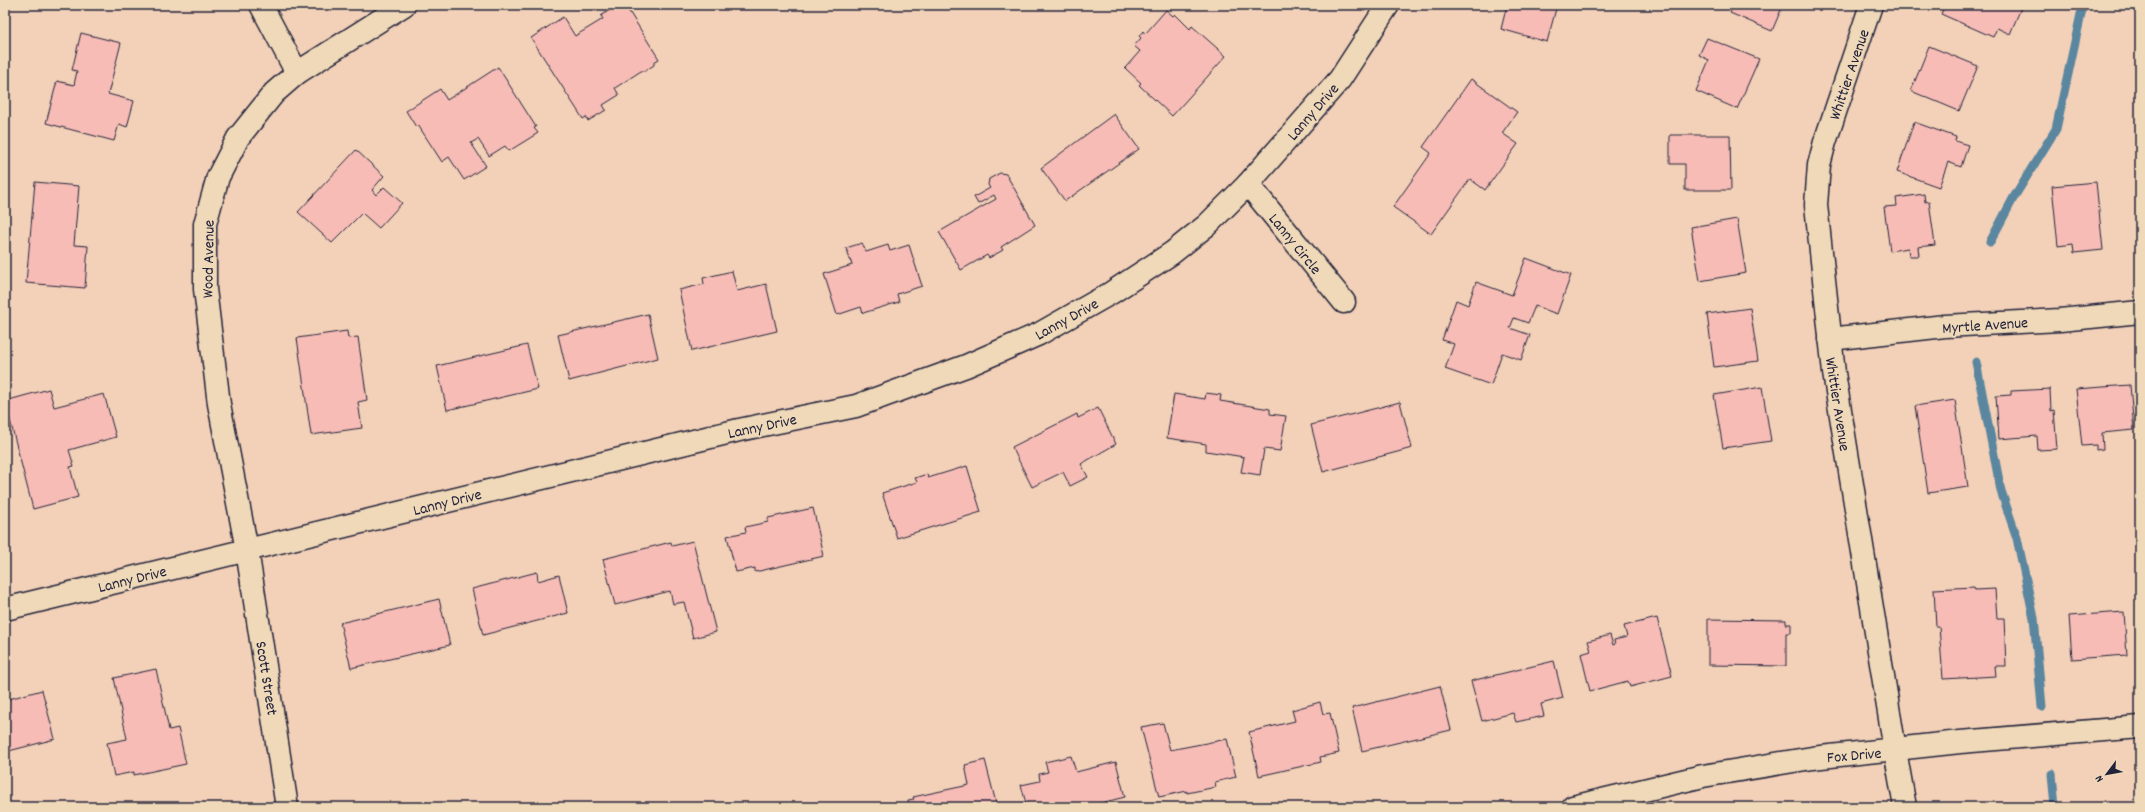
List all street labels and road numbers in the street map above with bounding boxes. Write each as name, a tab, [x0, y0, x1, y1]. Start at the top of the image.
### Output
street label: Whittier Avenue	[1824, 26, 1877, 123]
street label: Lanny Drive	[1282, 79, 1345, 147]
street label: Lanny Circle	[1262, 209, 1326, 280]
street label: Wood Avenue	[197, 220, 222, 298]
street label: Lanny Drive	[1031, 293, 1103, 347]
street label: Myrtle Avenue	[1941, 312, 2029, 341]
street label: Whittier Avenue	[1818, 356, 1855, 453]
street label: Lanny Drive	[726, 409, 799, 446]
street label: Lanny Drive	[411, 484, 484, 523]
street label: Lanny Drive	[96, 561, 169, 600]
street label: Scott Street	[248, 640, 283, 717]
street label: Fox Drive	[1826, 743, 1882, 770]

